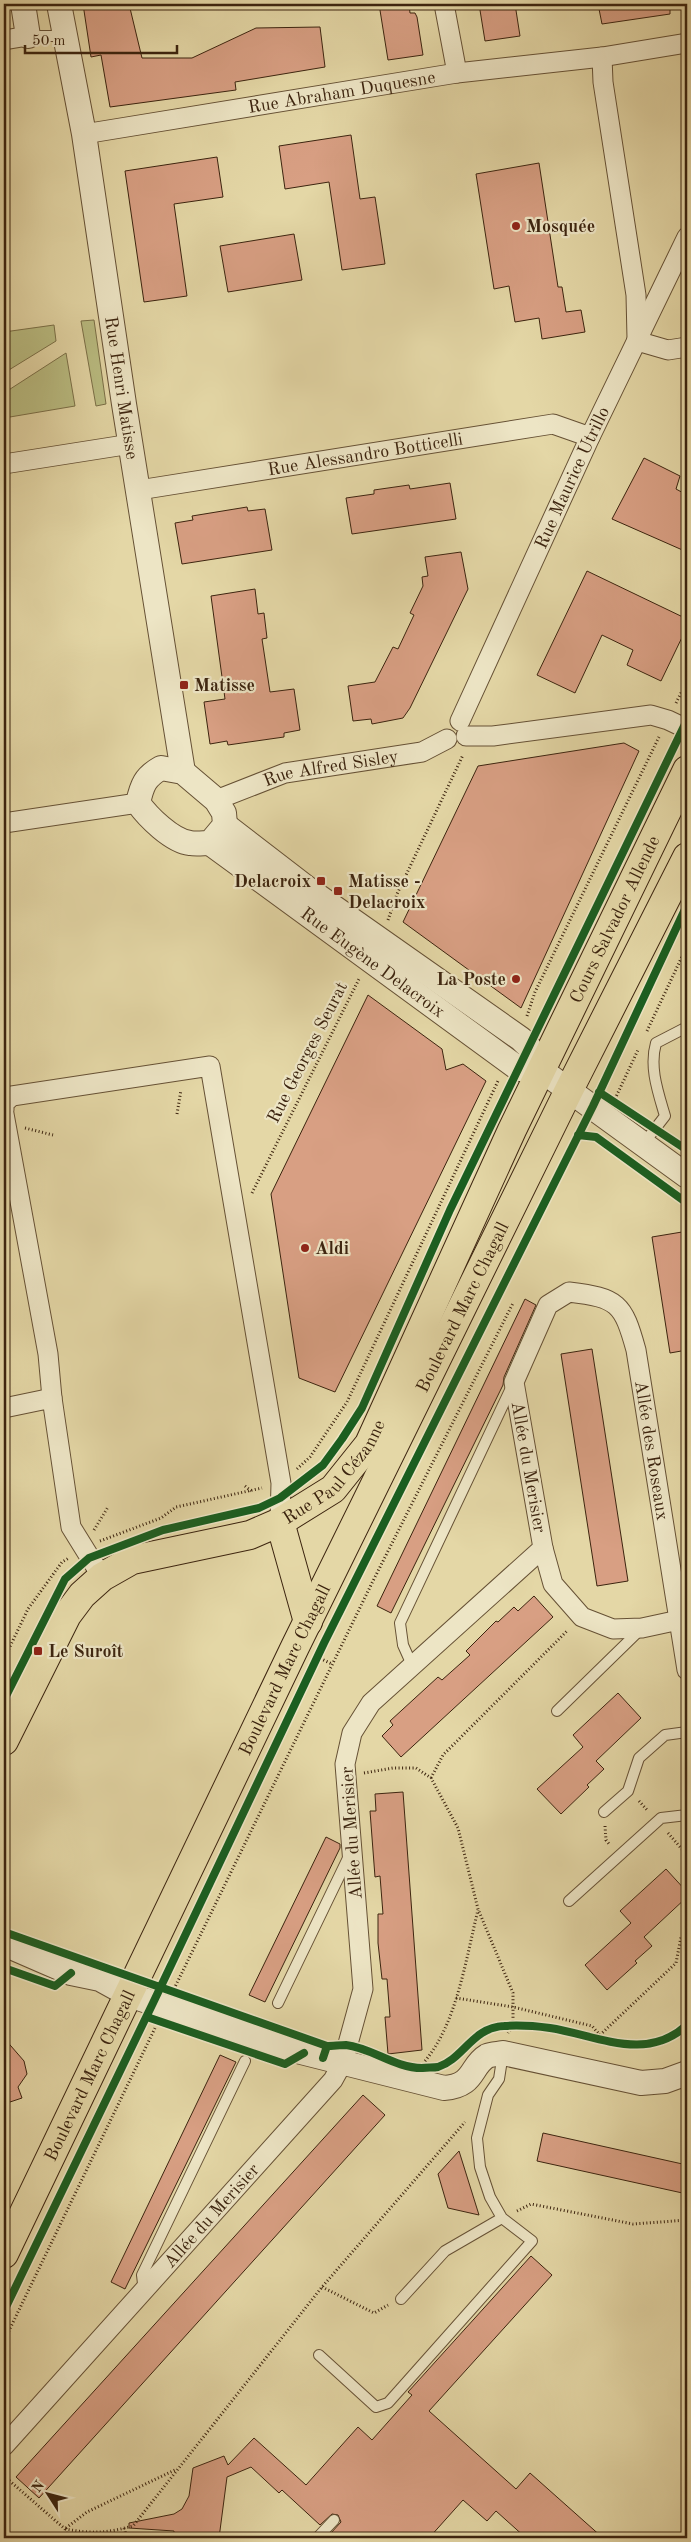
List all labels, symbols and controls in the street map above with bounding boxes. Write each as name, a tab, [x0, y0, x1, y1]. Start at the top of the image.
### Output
scale bar	[25, 22, 178, 54]
text: 50 m	[32, 34, 66, 49]
street label: Rue Abraham Duquesne	[247, 69, 437, 117]
place label: Mosquée	[526, 218, 595, 236]
marker: Mosquée	[510, 220, 522, 232]
street label: Rue Henri Matisse	[101, 315, 141, 461]
street label: Rue Maurice Utrillo	[532, 404, 613, 552]
street label: Rue Alessandro Botticelli	[266, 430, 464, 479]
place label: Matisse	[194, 677, 255, 695]
marker: Matisse	[178, 679, 190, 691]
street label: Rue Alfred Sisley	[261, 748, 400, 791]
street label: Cours Salvador Allende	[567, 833, 664, 1006]
place label: Delacroix	[234, 873, 311, 891]
place label: Matisse - Delacroix	[348, 873, 425, 912]
marker: Delacroix	[315, 875, 327, 887]
marker: Matisse - Delacroix	[332, 885, 344, 897]
street label: Rue Eugène Delacroix	[297, 905, 448, 1022]
place label: La Poste	[436, 971, 506, 989]
marker: La Poste	[510, 973, 522, 985]
street label: Rue Georges Seurat	[264, 979, 351, 1126]
street label: Boulevard Marc Chagall	[414, 1219, 513, 1396]
place label: Aldi	[315, 1240, 349, 1258]
marker: Aldi	[299, 1242, 311, 1254]
street label: Allée des Roseaux	[631, 1379, 671, 1522]
street label: Allée du Merisier	[508, 1400, 549, 1535]
street label: Rue Paul Cézanne	[280, 1417, 389, 1528]
street label: Boulevard Marc Chagall	[236, 1582, 334, 1758]
place label: Le Suroît	[48, 1643, 124, 1661]
marker: Le Suroît	[32, 1645, 44, 1657]
street label: Allée du Merisier	[338, 1765, 366, 1900]
street label: Boulevard Marc Chagall	[42, 1987, 139, 2164]
street label: Allée du Merisier	[161, 2160, 264, 2272]
north arrow	[22, 2470, 72, 2520]
text: N	[29, 2478, 47, 2495]

